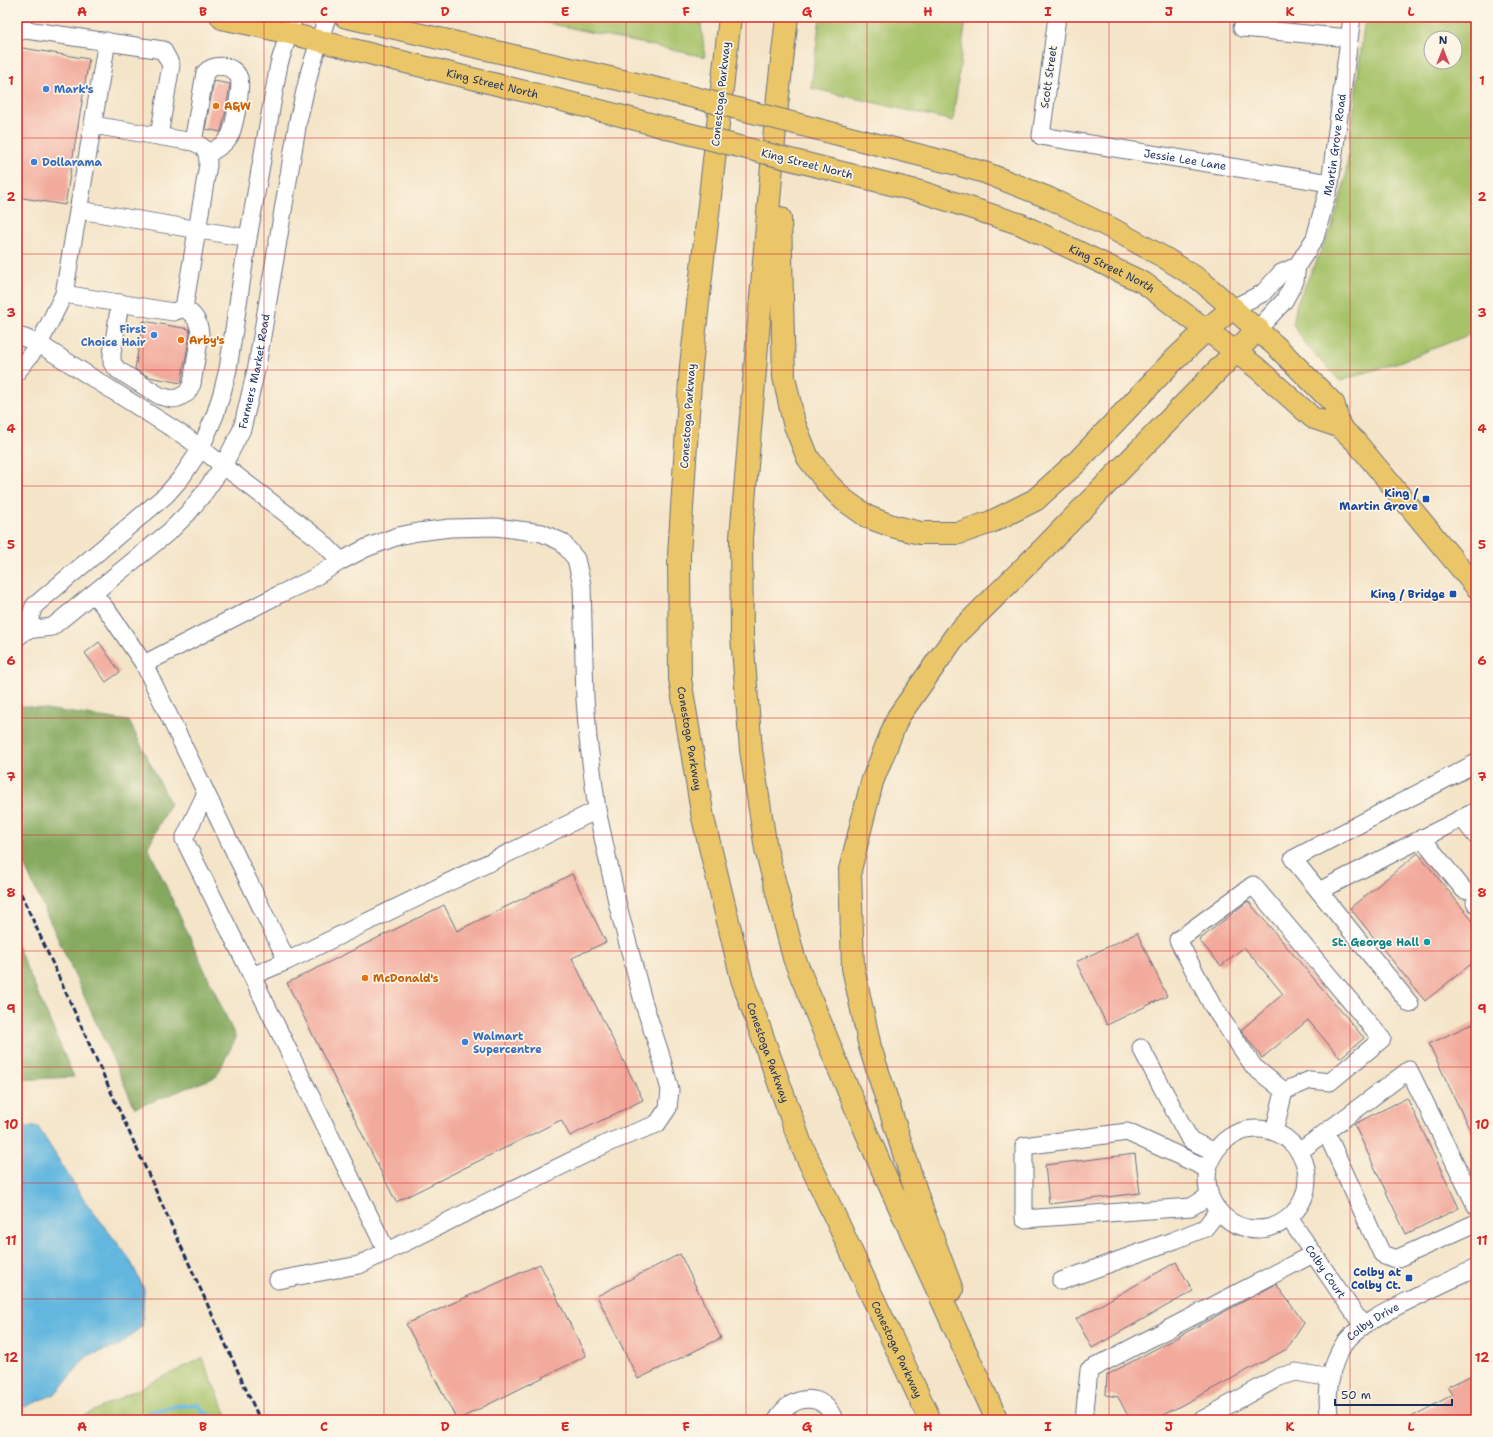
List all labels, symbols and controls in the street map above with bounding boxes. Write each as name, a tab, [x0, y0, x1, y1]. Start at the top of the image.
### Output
text: A	[77, 3, 87, 20]
text: B	[199, 3, 207, 20]
text: C	[320, 3, 328, 20]
text: D	[440, 3, 450, 20]
text: E	[561, 3, 570, 20]
text: F	[682, 3, 690, 20]
text: G	[802, 3, 813, 20]
text: H	[923, 3, 933, 20]
text: I	[1044, 3, 1052, 20]
text: J	[1165, 3, 1173, 20]
text: K	[1286, 3, 1295, 20]
text: L	[1407, 3, 1415, 20]
north arrow	[1423, 30, 1463, 70]
text: N	[1439, 33, 1448, 48]
street label: Conestoga Parkway	[708, 41, 734, 147]
street label: Scott Street	[1037, 44, 1061, 109]
street label: King Street North	[445, 65, 540, 102]
text: 1	[8, 72, 14, 89]
text: 1	[1479, 72, 1485, 89]
place label: Mark's	[54, 82, 94, 97]
marker: Mark's	[41, 84, 51, 94]
street label: Martin Grove Road	[1319, 93, 1349, 198]
place label: A&W	[224, 99, 251, 114]
marker: A&W	[211, 101, 221, 111]
street label: King Street North	[759, 145, 855, 183]
street label: Jessie Lee Lane	[1143, 145, 1227, 174]
place label: Dollarama	[42, 155, 103, 170]
marker: Dollarama	[29, 157, 39, 167]
text: 2	[6, 188, 16, 205]
text: 2	[1477, 188, 1487, 205]
street label: King Street North	[1066, 241, 1158, 296]
text: 3	[6, 304, 16, 321]
text: 3	[1477, 304, 1487, 321]
street label: Farmers Market Road	[235, 313, 273, 430]
place label: First Choice Hair	[81, 322, 147, 350]
marker: First Choice Hair	[149, 330, 159, 340]
place label: Arby's	[189, 333, 225, 348]
marker: Arby's	[176, 335, 186, 345]
street label: Conestoga Parkway	[677, 363, 699, 469]
text: 4	[6, 420, 16, 437]
text: 4	[1477, 420, 1487, 437]
place label: King / Martin Grove	[1339, 486, 1419, 514]
marker: King / Martin Grove	[1421, 494, 1431, 504]
text: 5	[7, 536, 15, 553]
text: 5	[1478, 536, 1486, 553]
place label: King / Bridge	[1370, 587, 1445, 602]
marker: King / Bridge	[1448, 589, 1458, 599]
text: 6	[6, 652, 16, 669]
text: 6	[1477, 652, 1487, 669]
street label: Conestoga Parkway	[674, 685, 706, 792]
text: 7	[6, 768, 16, 785]
text: 7	[1477, 768, 1487, 785]
text: 8	[6, 884, 16, 901]
text: 8	[1477, 884, 1487, 901]
place label: St. George Hall	[1332, 935, 1419, 950]
marker: St. George Hall	[1422, 937, 1432, 947]
place label: McDonald's	[373, 971, 439, 986]
marker: McDonald's	[360, 973, 370, 983]
text: 9	[6, 1000, 16, 1017]
street label: Conestoga Parkway	[743, 1000, 793, 1105]
text: 9	[1477, 1000, 1487, 1017]
place label: Walmart Supercentre	[473, 1029, 542, 1057]
marker: Walmart Supercentre	[460, 1037, 470, 1047]
text: 10	[4, 1116, 18, 1133]
text: 10	[1475, 1116, 1489, 1133]
text: 11	[5, 1232, 17, 1249]
text: 11	[1476, 1232, 1488, 1249]
street label: Colby Court	[1302, 1242, 1350, 1302]
place label: Colby at Colby Ct.	[1351, 1265, 1402, 1293]
marker: Colby at Colby Ct.	[1404, 1273, 1414, 1283]
street label: Conestoga Parkway	[868, 1298, 926, 1400]
street label: Colby Drive	[1343, 1299, 1402, 1344]
text: 12	[4, 1349, 18, 1366]
text: 12	[1475, 1349, 1489, 1366]
scale bar	[1335, 1381, 1452, 1407]
text: 50 m	[1341, 1387, 1371, 1403]
text: A	[77, 1418, 87, 1435]
text: B	[199, 1418, 207, 1435]
text: C	[320, 1418, 328, 1435]
text: D	[440, 1418, 450, 1435]
text: E	[561, 1418, 570, 1435]
text: F	[682, 1418, 690, 1435]
text: G	[802, 1418, 813, 1435]
text: H	[923, 1418, 933, 1435]
text: I	[1044, 1418, 1052, 1435]
text: J	[1165, 1418, 1173, 1435]
text: K	[1286, 1418, 1295, 1435]
text: L	[1407, 1418, 1415, 1435]

